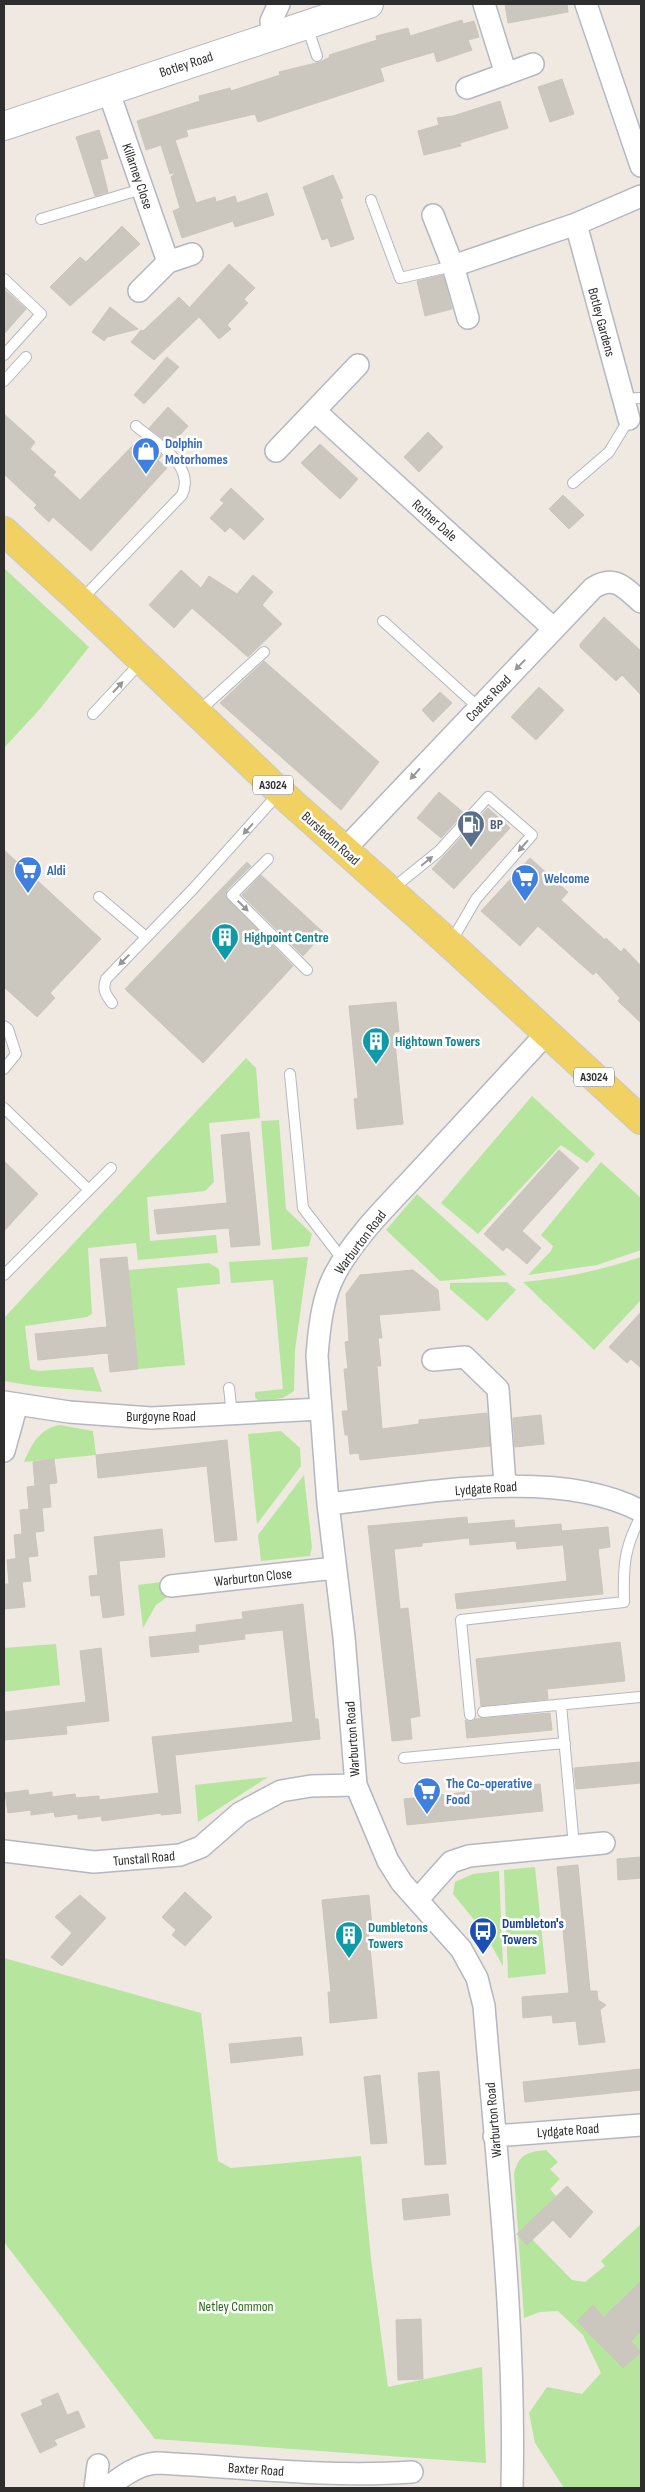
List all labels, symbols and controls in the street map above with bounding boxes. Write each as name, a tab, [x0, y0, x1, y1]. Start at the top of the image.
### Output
street label: Botley Road	[157, 48, 215, 81]
street label: Killarney Close	[118, 141, 157, 211]
street label: Botley Gardens	[584, 286, 619, 358]
place label: Dolphin Motorhomes	[165, 435, 228, 468]
shop icon: Dolphin Motorhomes	[131, 436, 161, 475]
street label: Rother Dale	[409, 496, 461, 545]
one-way arrow	[514, 658, 526, 670]
street label: Coates Road	[462, 671, 515, 725]
one-way arrow	[112, 682, 124, 694]
one-way arrow	[409, 767, 421, 779]
road number: A3024	[253, 776, 293, 794]
street label: Bursledon Road	[298, 808, 363, 869]
fuel station icon: BP	[456, 809, 486, 848]
place label: BP	[490, 816, 503, 833]
one-way arrow	[242, 822, 254, 834]
one-way arrow	[517, 839, 528, 852]
supermarket icon: Aldi	[13, 855, 43, 894]
one-way arrow	[420, 856, 433, 867]
place label: Aldi	[46, 862, 66, 879]
supermarket icon: Welcome	[510, 863, 540, 902]
place label: Welcome	[544, 870, 590, 887]
one-way arrow	[237, 900, 249, 912]
building icon: Highpoint Centre	[210, 922, 240, 961]
place label: Highpoint Centre	[244, 929, 329, 946]
one-way arrow	[118, 953, 130, 965]
building icon: Hightown Towers	[361, 1026, 391, 1065]
place label: Hightown Towers	[395, 1033, 480, 1050]
road number: A3024	[574, 1068, 614, 1086]
street label: Warburton Road	[331, 1207, 390, 1278]
street label: Burgoyne Road	[126, 1408, 196, 1425]
street label: Lydgate Road	[454, 1478, 518, 1499]
street label: Warburton Close	[213, 1565, 293, 1590]
street label: Warburton Road	[341, 1701, 364, 1777]
place label: The Co-operative Food	[446, 1775, 532, 1808]
supermarket icon: The Co-operative Food	[412, 1776, 442, 1815]
street label: Tunstall Road	[112, 1847, 176, 1870]
place label: Dumbleton's Towers	[502, 1915, 564, 1948]
bus stop icon: Dumbleton's Towers	[468, 1916, 498, 1955]
place label: Dumbletons Towers	[368, 1919, 428, 1952]
building icon: Dumbletons Towers	[334, 1920, 364, 1959]
street label: Warburton Road	[482, 2081, 505, 2158]
street label: Lydgate Road	[536, 2120, 600, 2141]
park label: Netley Common	[198, 2298, 274, 2315]
street label: Baxter Road	[227, 2459, 285, 2480]

